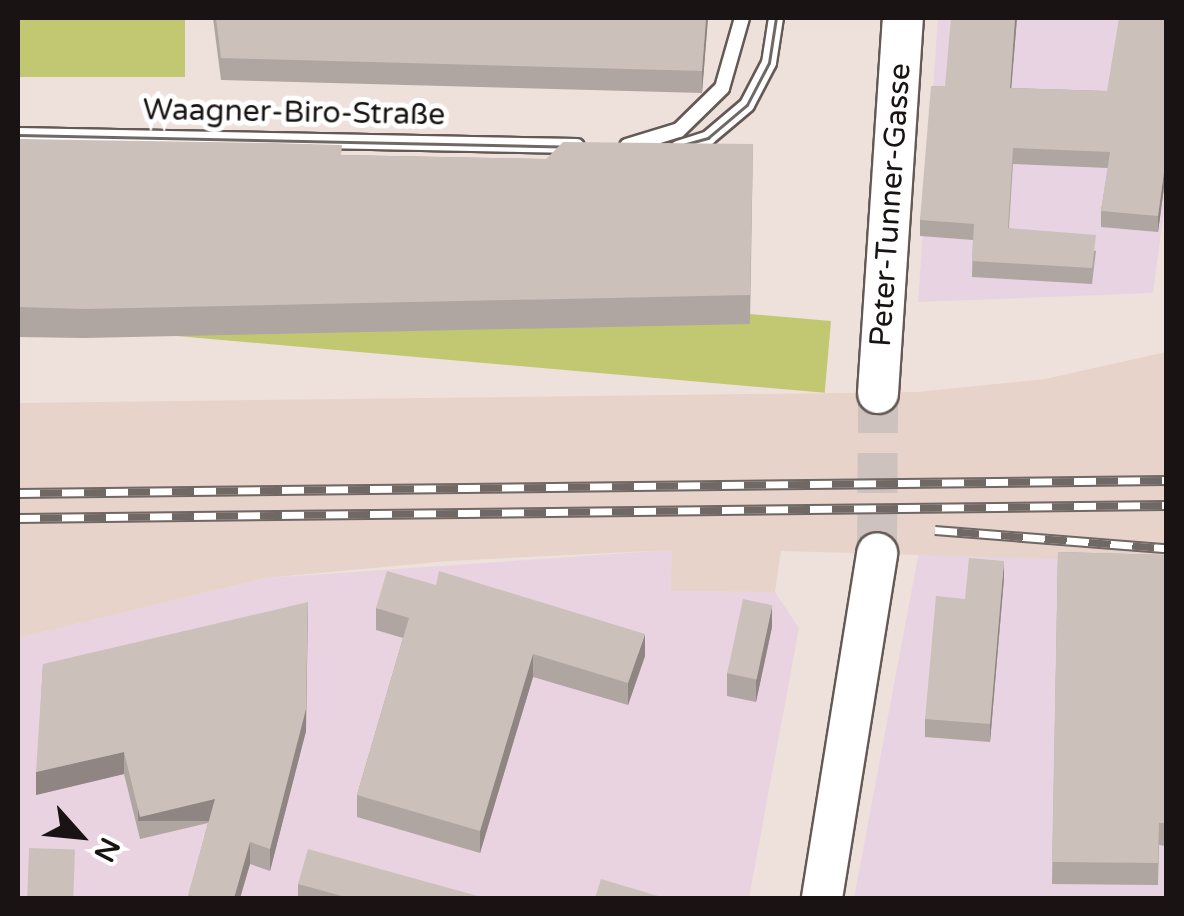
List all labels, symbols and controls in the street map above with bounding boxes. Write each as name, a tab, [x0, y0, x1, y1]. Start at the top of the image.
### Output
street label: Peter-Tunner-Gasse	[863, 62, 919, 348]
street label: Waagner-Biro-Straße	[142, 92, 446, 134]
north arrow	[30, 786, 130, 886]
text: N	[86, 832, 127, 867]

